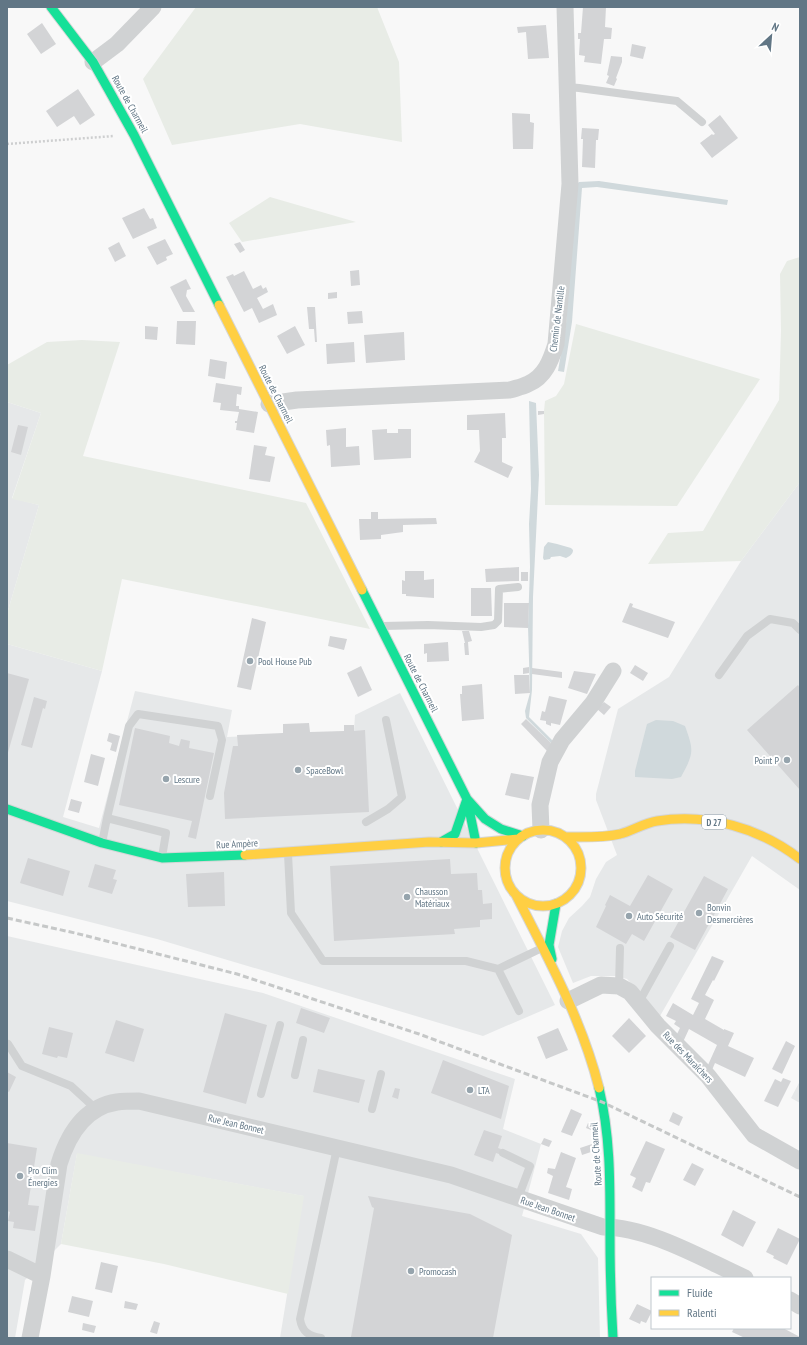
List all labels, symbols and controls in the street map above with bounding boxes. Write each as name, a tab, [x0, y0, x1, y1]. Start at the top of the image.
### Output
north arrow	[751, 16, 791, 56]
text: N	[770, 19, 781, 35]
street label: Route de Charmeil	[109, 73, 151, 135]
street label: Chemin de Nantille	[547, 285, 567, 353]
street label: Route de Charmeil	[256, 363, 296, 426]
street label: Route de Charmeil	[401, 652, 441, 715]
place label: Pool House Pub	[258, 655, 312, 668]
marker: Pool House Pub	[245, 656, 255, 666]
place label: Point P	[755, 754, 779, 767]
marker: Point P	[782, 755, 792, 765]
place label: SpaceBowl	[306, 764, 344, 777]
marker: SpaceBowl	[293, 765, 303, 775]
place label: Lescure	[174, 773, 200, 786]
marker: Lescure	[161, 774, 171, 784]
road number: D 27	[702, 815, 726, 829]
street label: Rue Ampère	[216, 836, 258, 852]
place label: Chausson Matériaux	[415, 885, 450, 910]
marker: Chausson Matériaux	[402, 892, 412, 902]
place label: Bonvin Desmercières	[707, 901, 754, 926]
marker: Bonvin Desmercières	[694, 908, 704, 918]
place label: Auto Sécurité	[637, 910, 683, 923]
marker: Auto Sécurité	[624, 911, 634, 921]
street label: Rue des Maraîchers	[660, 1028, 716, 1086]
place label: LTA	[478, 1084, 490, 1097]
marker: LTA	[465, 1085, 475, 1095]
street label: Rue Jean Bonnet	[207, 1111, 266, 1137]
street label: Route de Charmeil	[587, 1121, 605, 1186]
place label: Pro Clim Énergies	[28, 1164, 58, 1189]
marker: Pro Clim Énergies	[15, 1171, 25, 1181]
street label: Rue Jean Bonnet	[519, 1194, 577, 1225]
place label: Promocash	[419, 1265, 456, 1278]
marker: Promocash	[406, 1266, 416, 1276]
legend	[651, 1277, 791, 1329]
text: Fluide	[687, 1285, 713, 1300]
text: Ralenti	[687, 1305, 716, 1320]

